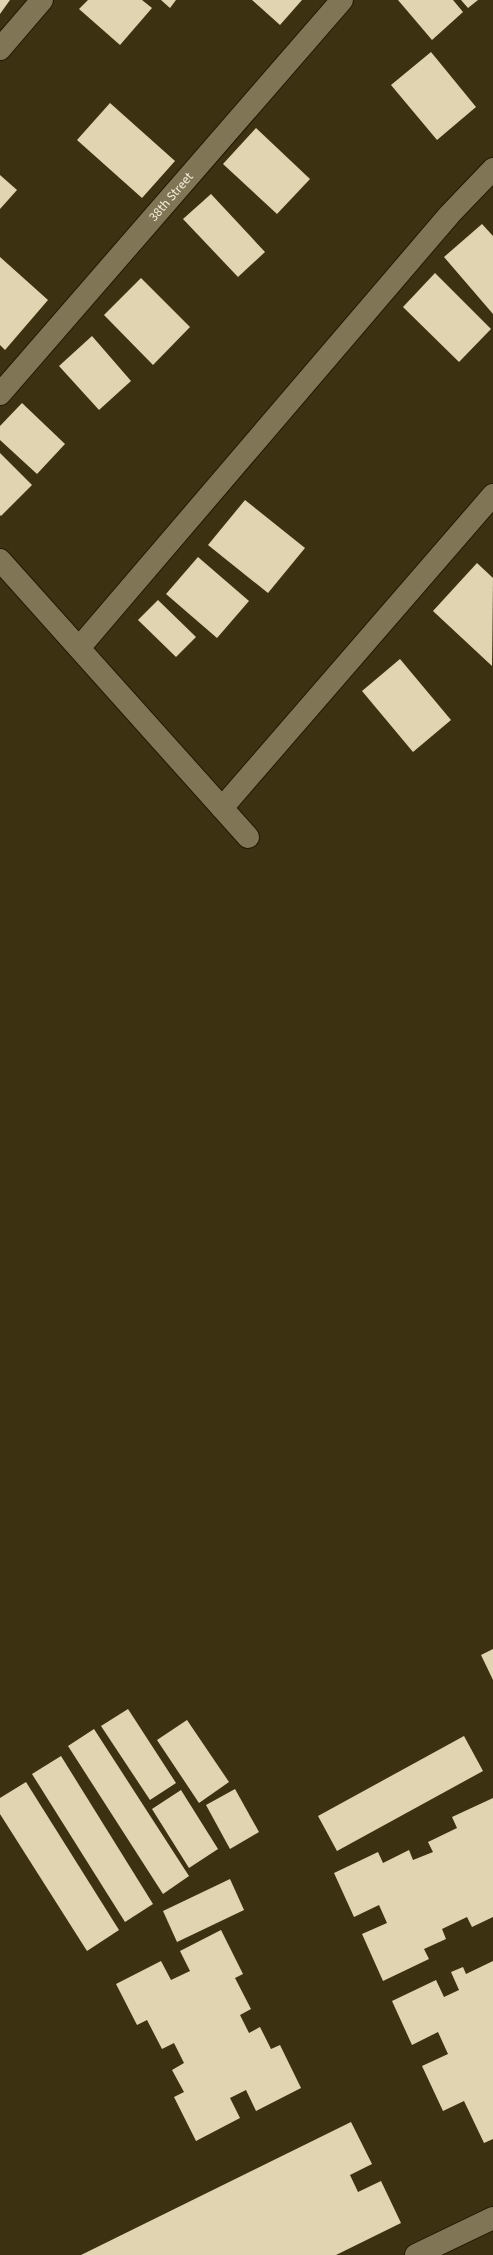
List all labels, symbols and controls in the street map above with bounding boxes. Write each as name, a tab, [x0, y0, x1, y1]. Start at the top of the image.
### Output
street label: 38th Street	[145, 168, 198, 225]

